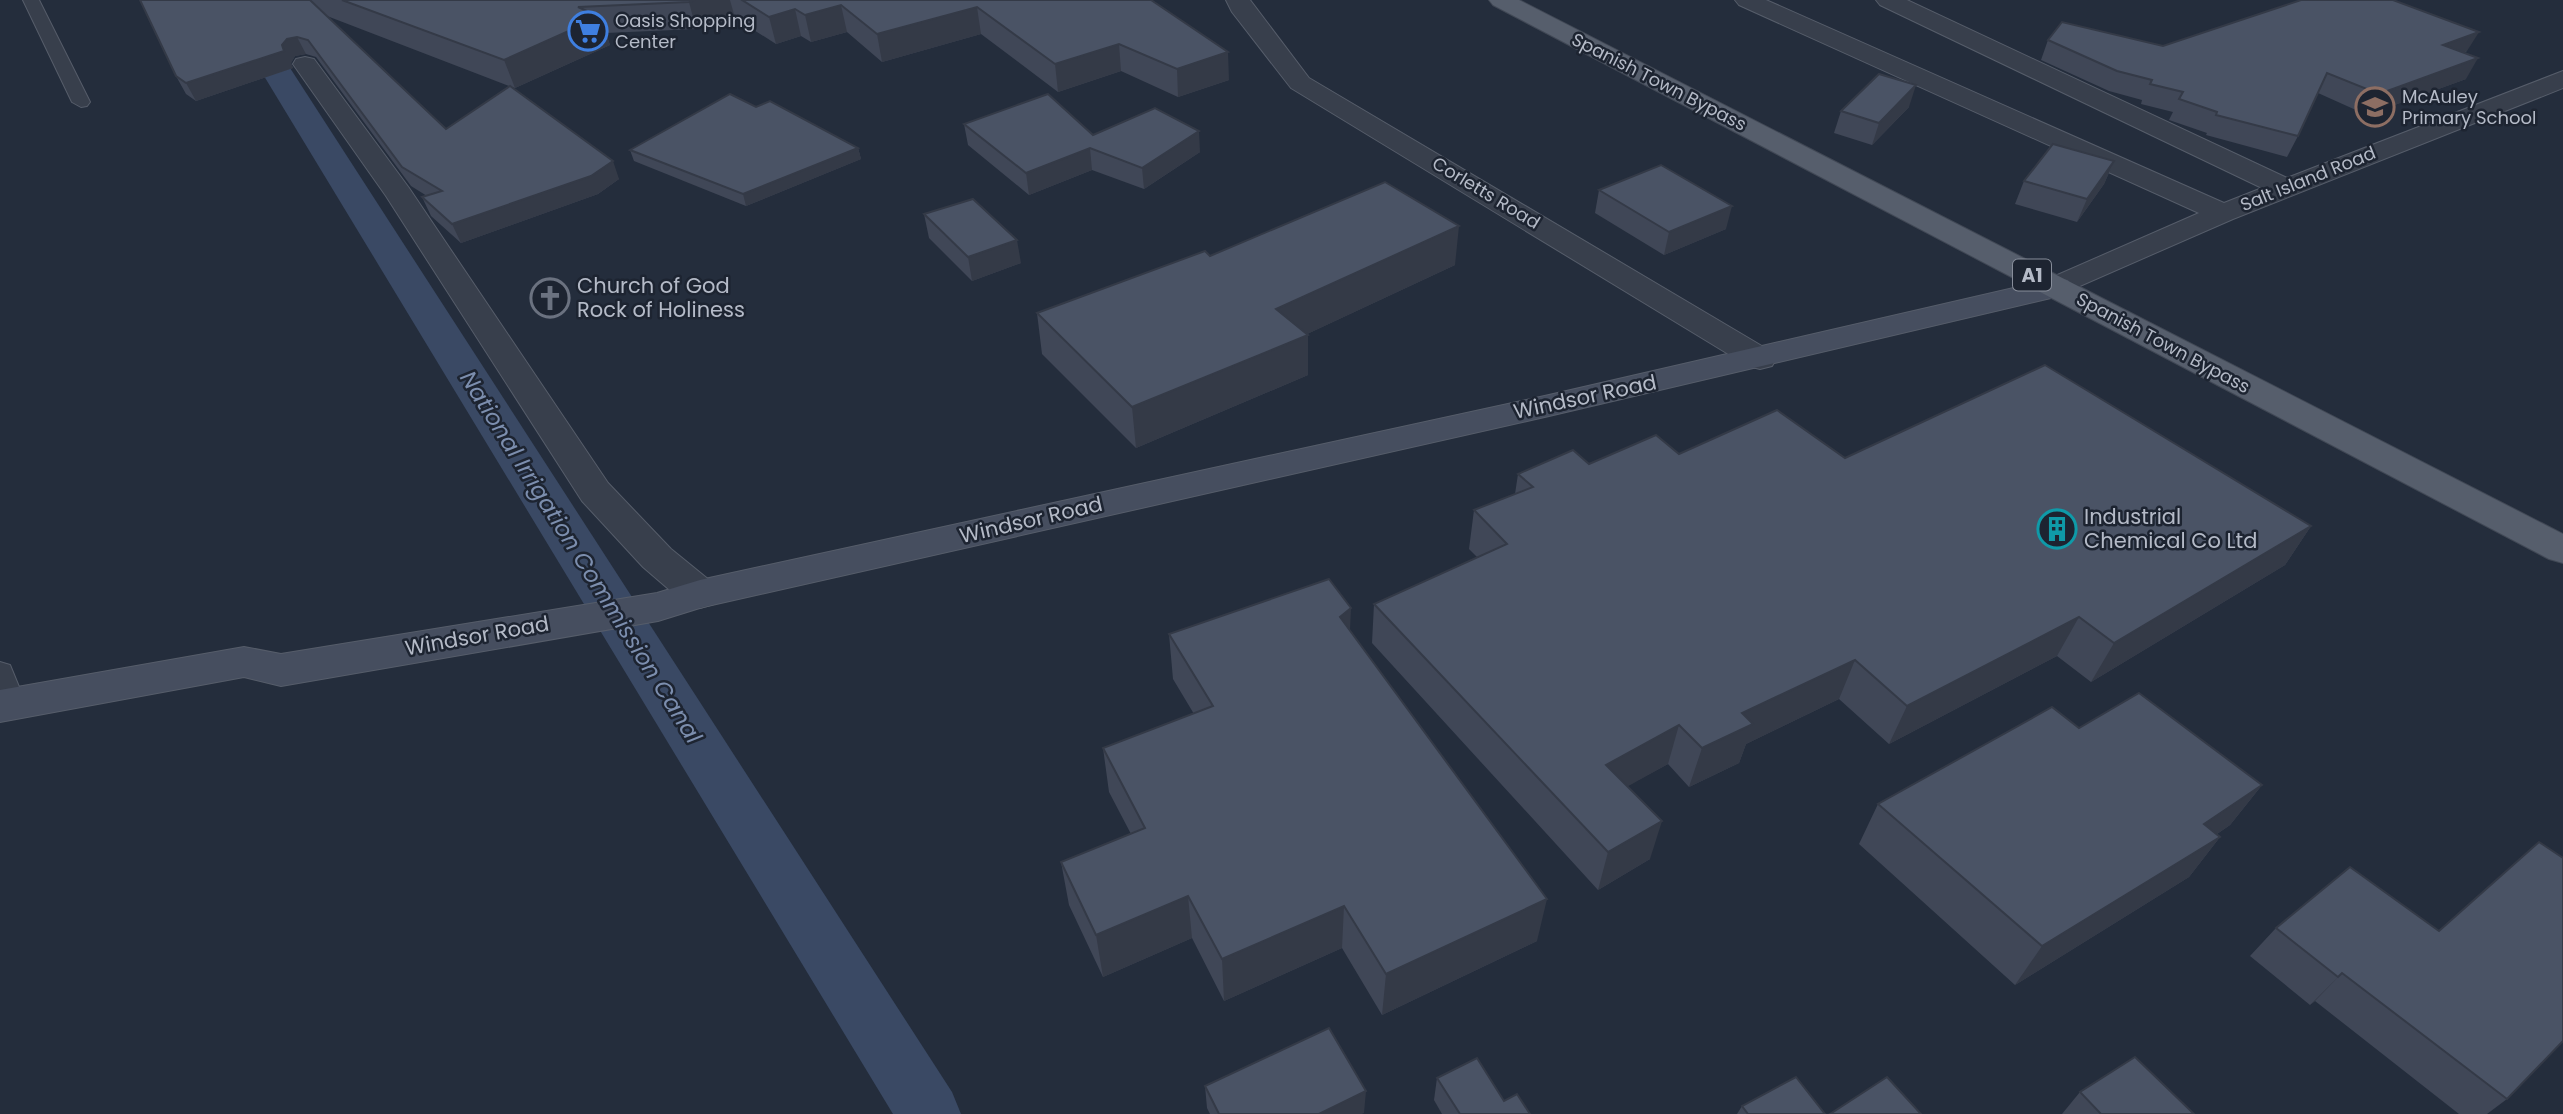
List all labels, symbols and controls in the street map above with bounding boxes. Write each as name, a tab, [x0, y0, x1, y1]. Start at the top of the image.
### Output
place label: Oasis Shopping Center	[615, 8, 755, 54]
supermarket icon: Oasis Shopping Center	[567, 10, 609, 52]
street label: Spanish Town Bypass	[1567, 27, 1751, 137]
place label: McAuley Primary School	[2402, 84, 2536, 130]
school or university icon: McAuley Primary School	[2354, 86, 2396, 128]
street label: Salt Island Road	[2236, 140, 2379, 217]
street label: Corletts Road	[1428, 150, 1545, 235]
road number: A1	[2013, 260, 2051, 290]
place label: Church of God Rock of Holiness	[577, 271, 745, 324]
church icon: Church of God Rock of Holiness	[529, 277, 571, 319]
street label: Spanish Town Bypass	[2072, 286, 2254, 399]
water label: National Irrigation Commission Canal	[452, 365, 710, 750]
street label: Windsor Road	[1511, 367, 1659, 426]
street label: Windsor Road	[957, 489, 1105, 550]
place label: Industrial Chemical Co Ltd	[2084, 502, 2257, 555]
building icon: Industrial Chemical Co Ltd	[2036, 508, 2078, 550]
street label: Windsor Road	[403, 609, 551, 662]

